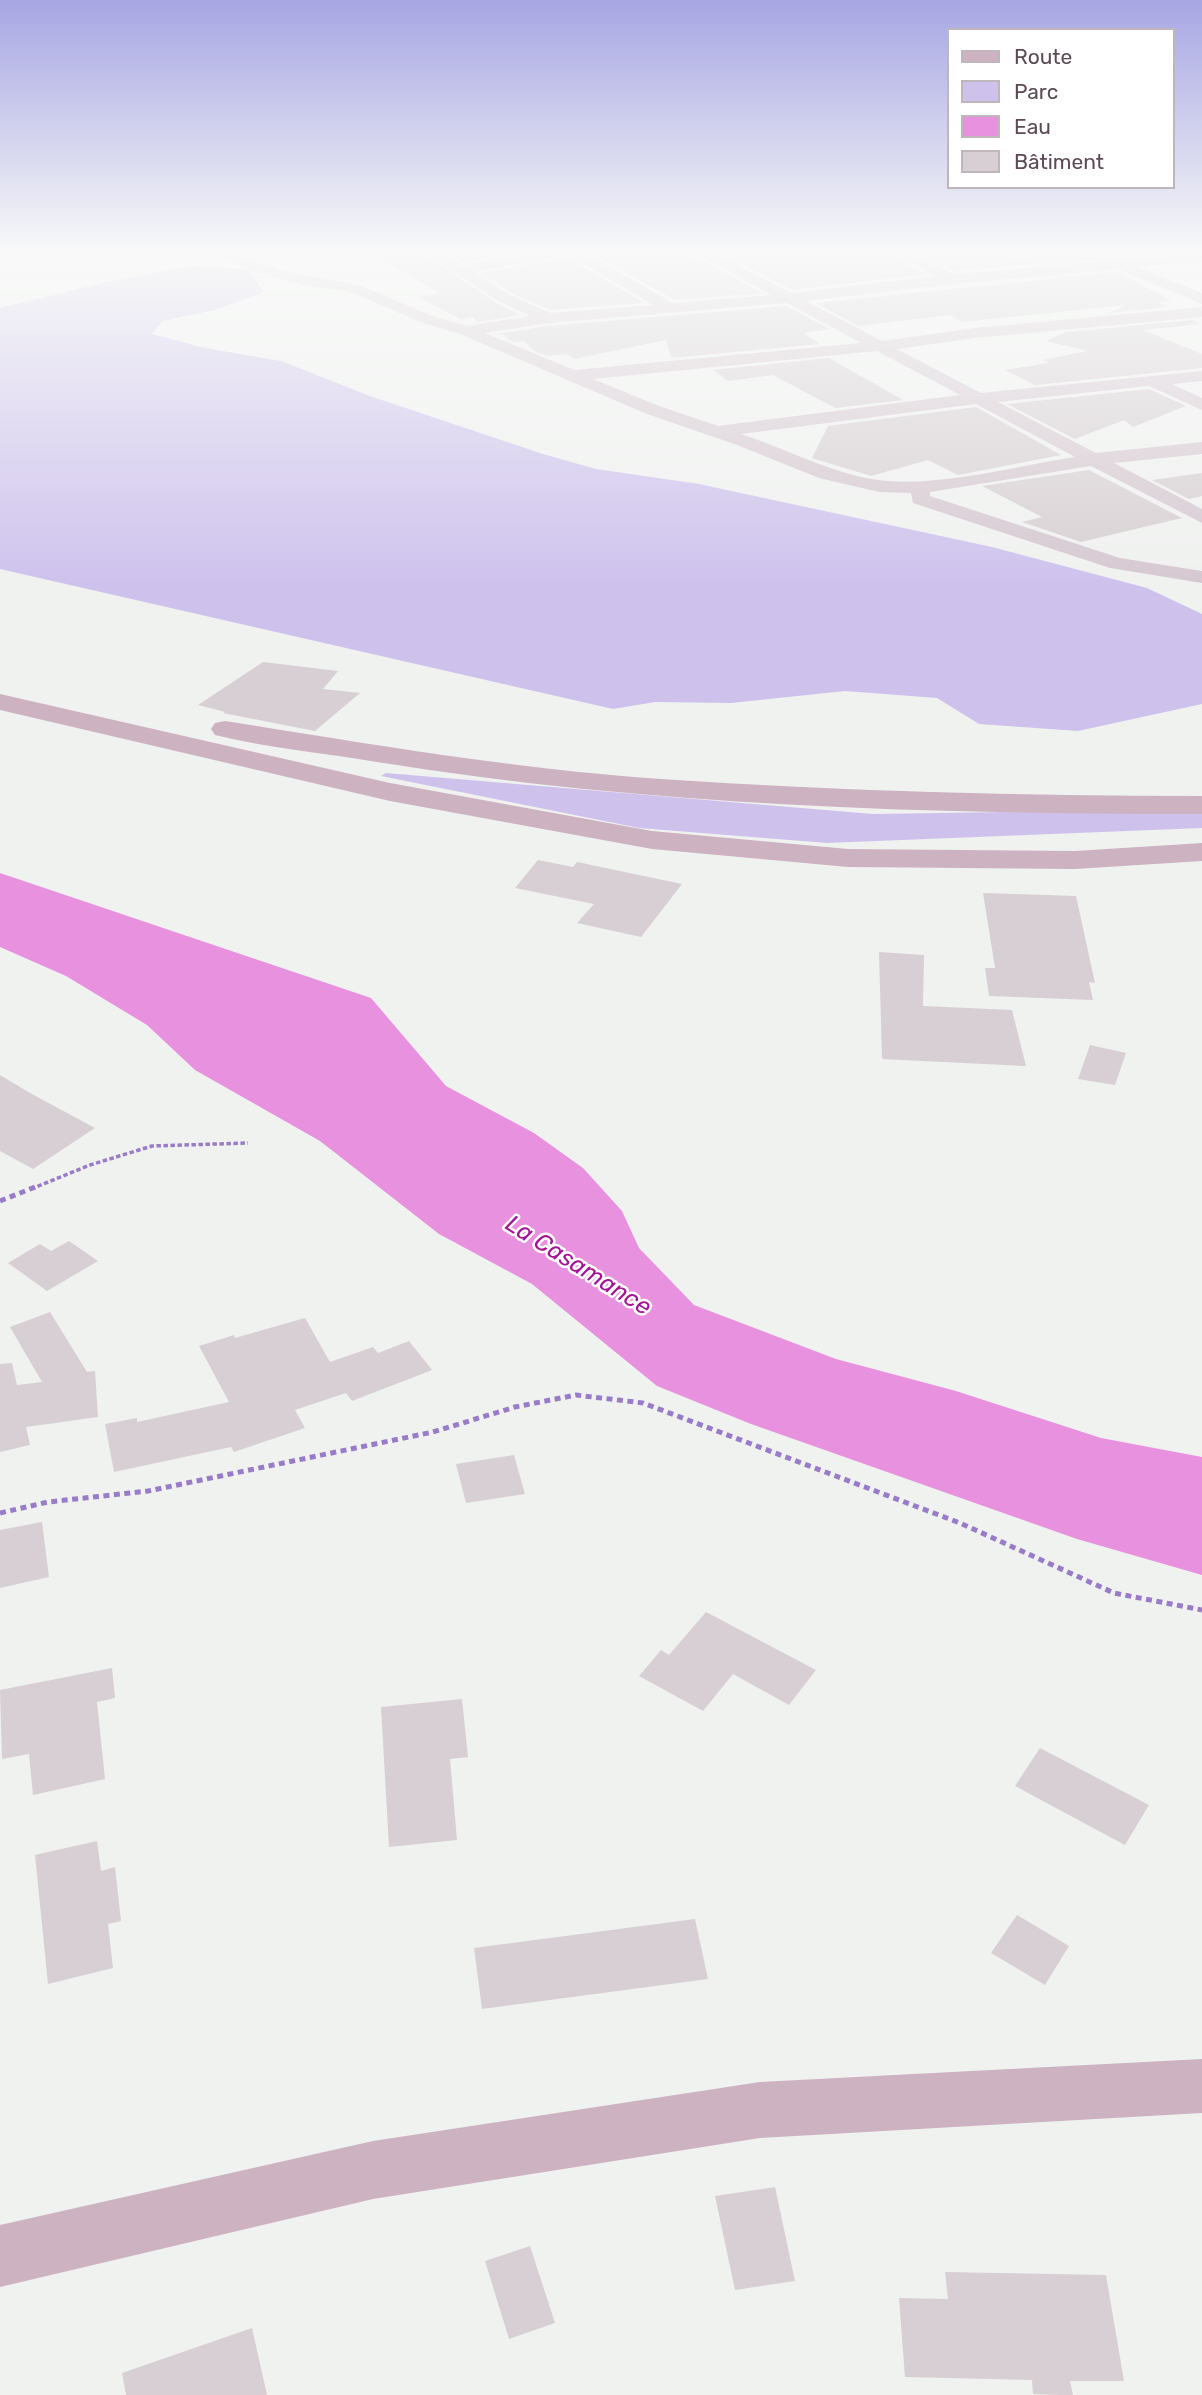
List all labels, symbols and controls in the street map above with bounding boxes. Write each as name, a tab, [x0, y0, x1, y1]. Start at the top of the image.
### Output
legend	[946, 28, 1174, 189]
text: Route	[1014, 44, 1072, 69]
text: Parc	[1014, 79, 1058, 104]
text: Eau	[1014, 114, 1051, 139]
text: Bâtiment	[1014, 149, 1104, 174]
water label: La Casamance	[500, 1210, 656, 1322]

